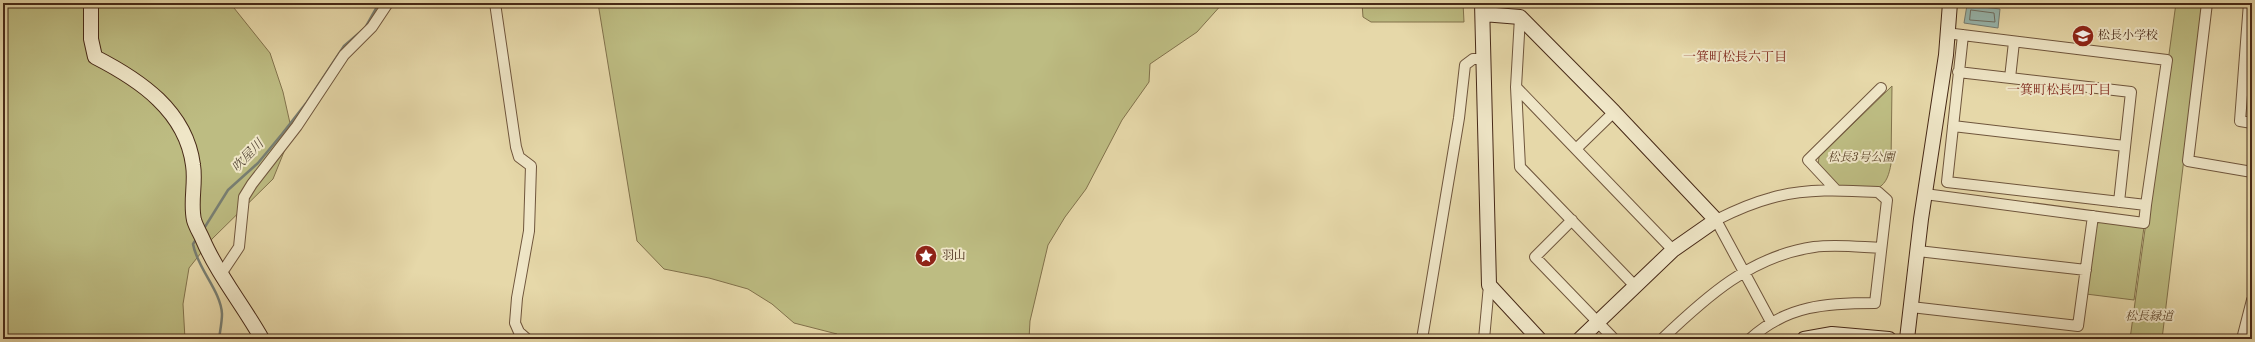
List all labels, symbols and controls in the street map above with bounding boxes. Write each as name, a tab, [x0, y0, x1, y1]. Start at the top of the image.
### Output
school or university icon: 松長小学校	[2070, 23, 2096, 49]
place label: 松長小学校	[2098, 28, 2158, 42]
district label: 一箕町松長六丁目	[1683, 50, 1787, 64]
district label: 一箕町松長四丁目	[2007, 83, 2111, 97]
water label: 吹屋川	[229, 135, 268, 175]
park label: 松長3号公園	[1828, 150, 1896, 164]
place icon: 羽山	[913, 243, 939, 269]
place label: 羽山	[942, 249, 966, 262]
park label: 松長緑道	[2125, 309, 2175, 323]

